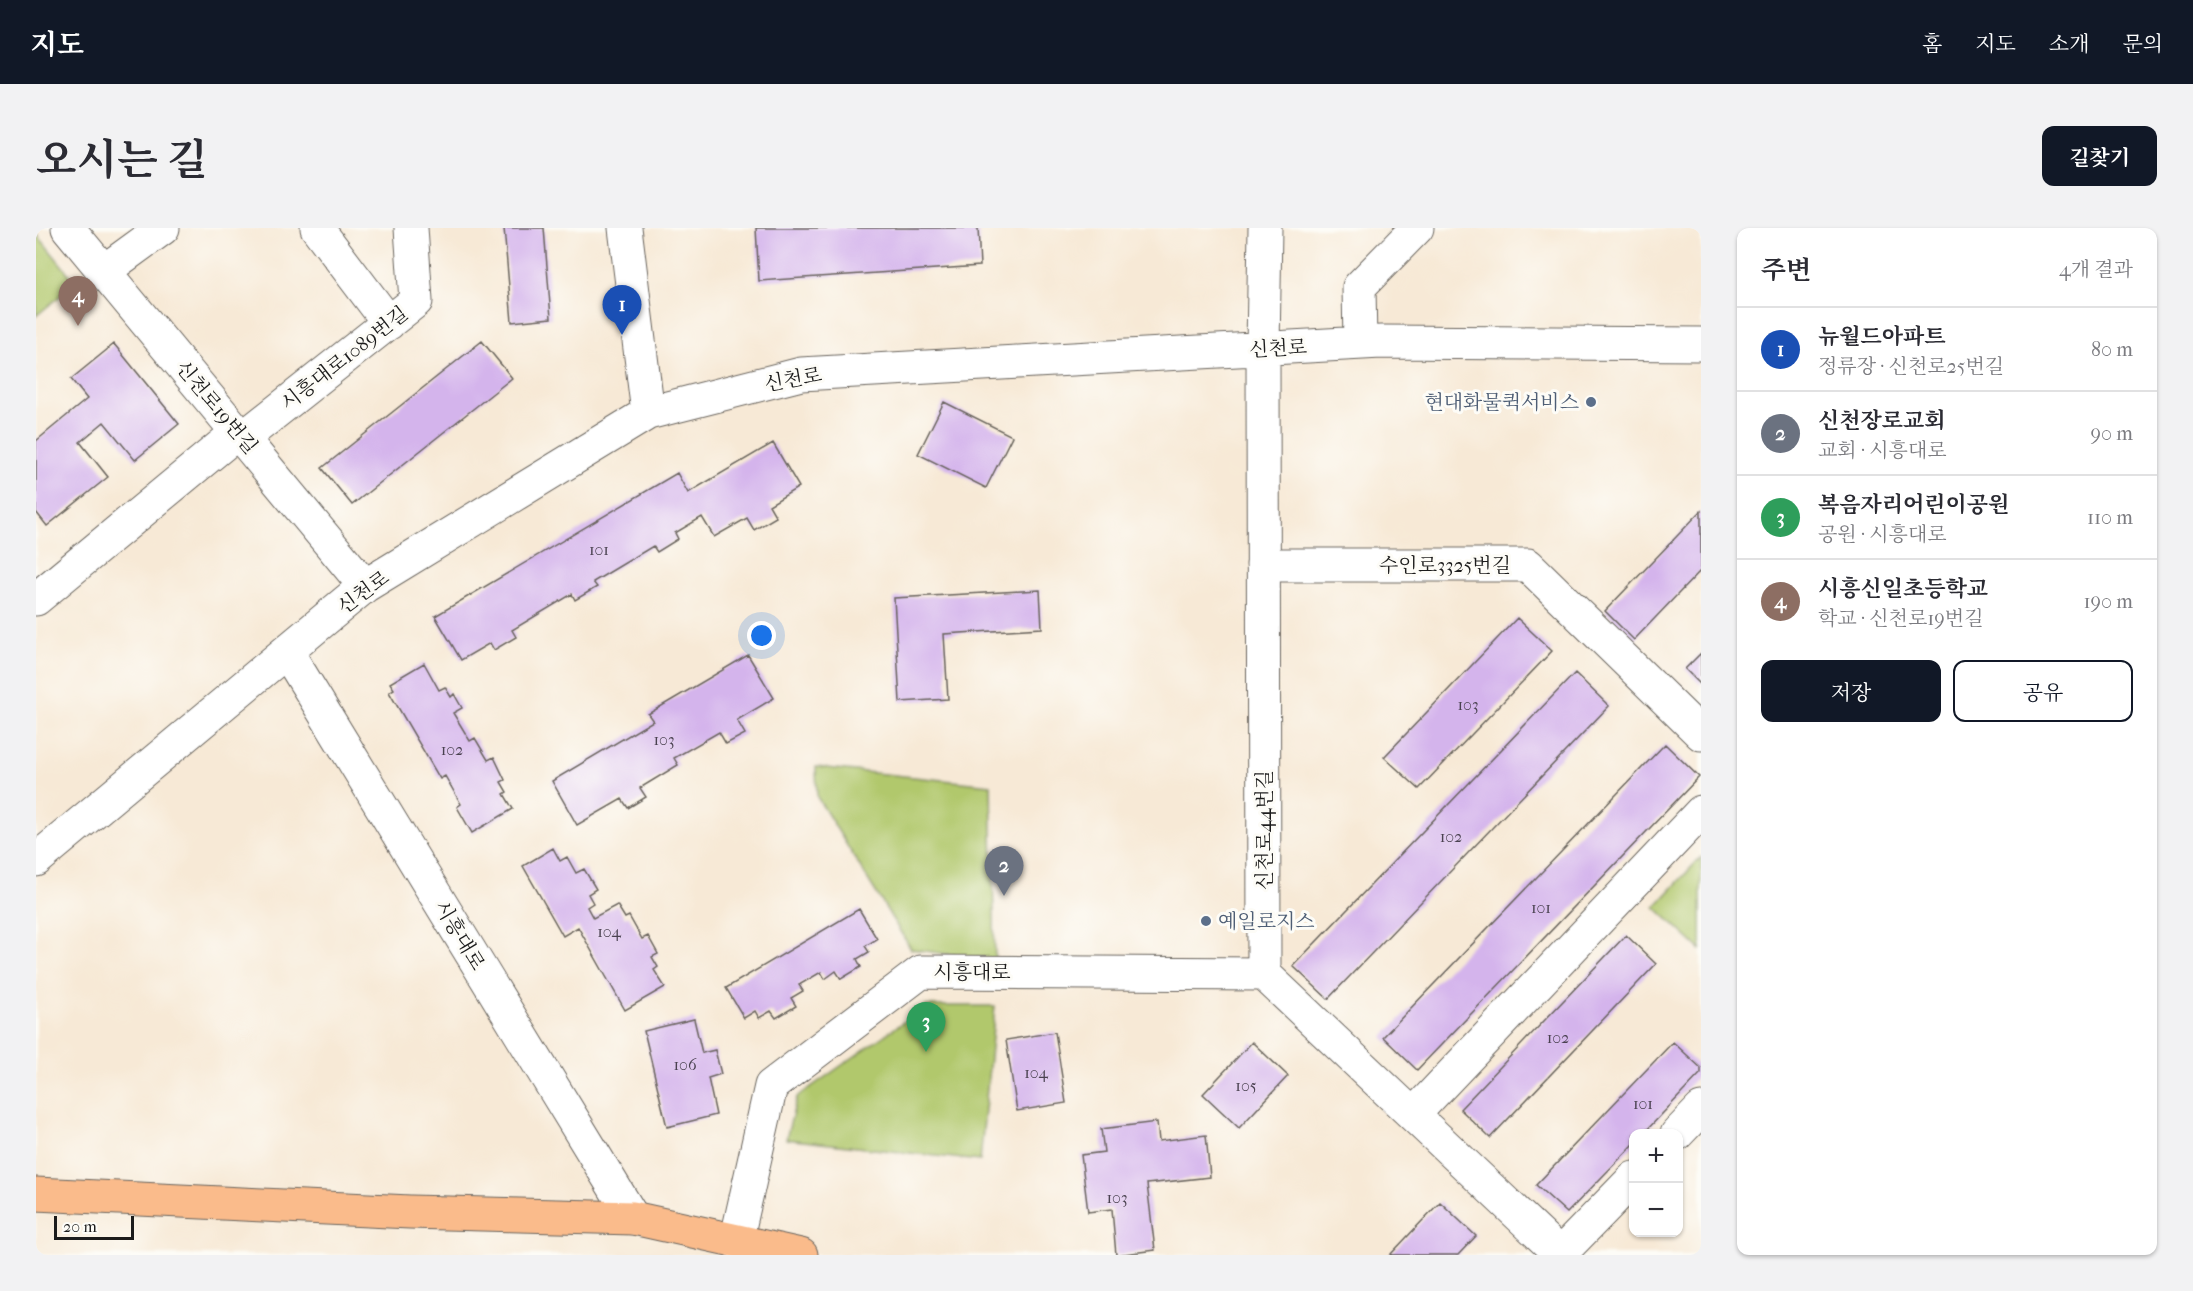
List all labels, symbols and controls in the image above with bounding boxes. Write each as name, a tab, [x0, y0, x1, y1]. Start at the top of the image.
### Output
text: 지도	[30, 28, 84, 61]
text: 홈	[1922, 32, 1942, 56]
text: 지도	[1975, 32, 2016, 56]
text: 소개	[2049, 32, 2089, 56]
text: 문의	[2122, 32, 2163, 56]
button: 길찾기	[2042, 126, 2157, 186]
text: 오시는 길	[36, 136, 207, 185]
text: 주변	[1761, 255, 1811, 286]
text: 4개 결과	[2059, 258, 2133, 281]
pin: 4	[58, 276, 98, 326]
pin: 1	[602, 285, 642, 335]
street label: 시흥대로1089번길	[276, 302, 412, 415]
text: 뉴월드아파트	[1818, 324, 1946, 350]
street label: 신천로	[1248, 335, 1308, 362]
text: 1	[1777, 338, 1784, 361]
text: 80 m	[2091, 338, 2133, 361]
text: 정류장 · 신천로25번길	[1818, 355, 2004, 378]
street label: 신천로19번길	[171, 356, 262, 458]
street label: 신천로	[763, 363, 824, 396]
place label: 현대화물퀵서비스	[1424, 391, 1579, 414]
marker: 현대화물퀵서비스	[1584, 395, 1598, 409]
text: 신천장로교회	[1818, 408, 1946, 434]
text: 2	[1775, 422, 1786, 445]
text: 90 m	[2091, 422, 2133, 445]
text: 교회 · 시흥대로	[1818, 439, 1947, 462]
text: 복음자리어린이공원	[1818, 492, 2009, 518]
text: 3	[1776, 506, 1785, 529]
text: 110 m	[2087, 506, 2133, 529]
text: 공원 · 시흥대로	[1818, 523, 1947, 546]
house number: 101	[589, 540, 609, 559]
street label: 수인로3325번길	[1379, 554, 1511, 577]
street label: 신천로	[333, 566, 394, 619]
text: 시흥신일초등학교	[1818, 576, 1988, 602]
text: 4	[1775, 590, 1786, 613]
text: 190 m	[2083, 590, 2133, 613]
text: 학교 · 신천로19번길	[1818, 607, 1983, 630]
your location	[747, 621, 776, 650]
button: 저장	[1761, 660, 1941, 722]
button: 공유	[1953, 660, 2133, 722]
house number: 103	[1457, 695, 1479, 714]
house number: 103	[653, 730, 675, 749]
house number: 102	[441, 740, 463, 759]
street label: 신천로44번길	[1253, 770, 1276, 890]
house number: 102	[1440, 827, 1462, 846]
pin: 2	[984, 846, 1024, 896]
street label: 시흥대로	[430, 896, 489, 974]
house number: 101	[1531, 898, 1551, 917]
place label: 예일로지스	[1218, 910, 1315, 933]
marker: 예일로지스	[1199, 914, 1213, 928]
house number: 104	[597, 922, 621, 941]
street label: 시흥대로	[933, 961, 1011, 984]
pin: 3	[906, 1002, 946, 1052]
house number: 102	[1547, 1028, 1569, 1047]
house number: 106	[673, 1055, 697, 1074]
house number: 104	[1024, 1063, 1048, 1082]
house number: 105	[1235, 1076, 1257, 1095]
house number: 101	[1633, 1094, 1653, 1113]
map controls	[1629, 1129, 1683, 1237]
button: +	[1629, 1129, 1683, 1183]
button: −	[1629, 1183, 1683, 1237]
house number: 103	[1106, 1188, 1128, 1207]
scale bar	[54, 1213, 134, 1240]
text: 20 m	[63, 1217, 97, 1236]

